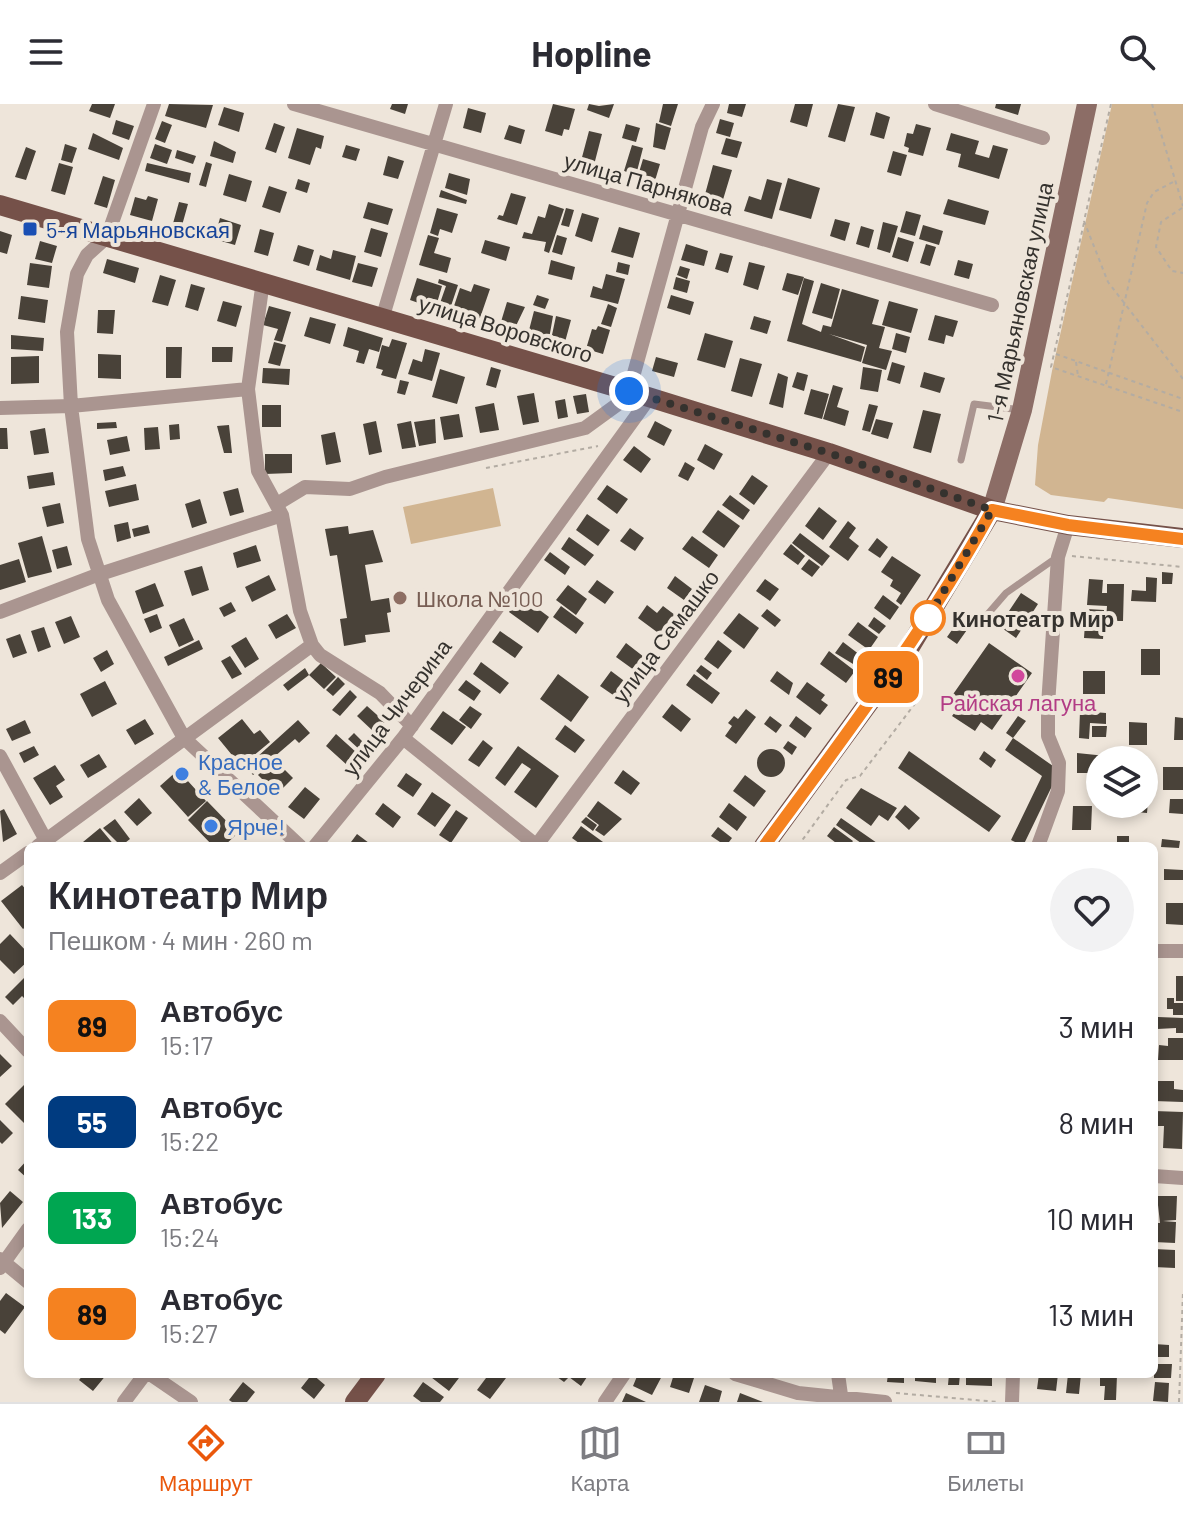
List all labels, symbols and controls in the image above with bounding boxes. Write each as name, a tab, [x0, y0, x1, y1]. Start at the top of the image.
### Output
icon: menu	[24, 30, 68, 74]
icon: search	[1115, 30, 1159, 74]
text: Hopline	[531, 31, 652, 74]
street label: улица Парнякова	[561, 146, 737, 221]
street label: 1-я Марьяновская улица	[981, 179, 1058, 425]
place label: 5-я Марьяновская	[46, 216, 230, 243]
marker: 5-я Марьяновская	[21, 220, 39, 238]
street label: улица Воровского	[416, 289, 596, 368]
your location	[609, 371, 649, 411]
street label: улица Семашко	[606, 564, 724, 708]
place label: Школа №100	[416, 585, 543, 611]
marker: Школа №100	[391, 589, 409, 607]
marker: Кинотеатр Мир	[911, 601, 945, 635]
place label: Кинотеатр Мир	[952, 605, 1114, 632]
street label: улица Чичерина	[336, 633, 457, 781]
line badge: 89	[852, 651, 924, 703]
text: 89	[873, 660, 903, 694]
marker: Райская лагуна	[1009, 667, 1027, 685]
place label: Райская лагуна	[940, 689, 1097, 716]
map controls	[1086, 746, 1158, 818]
button: layers	[1086, 746, 1158, 818]
place label: Красное & Белое	[198, 748, 283, 799]
marker: Красное & Белое	[173, 765, 191, 783]
place label: Ярче!	[227, 813, 285, 840]
marker: Ярче!	[202, 817, 220, 835]
button: heart	[1050, 868, 1134, 952]
text: Кинотеатр Мир	[48, 871, 328, 917]
text: Пешком · 4 мин · 260 m	[48, 924, 313, 955]
text: Автобус	[160, 992, 283, 1028]
text: 3 мин	[1059, 1008, 1134, 1044]
text: 89	[77, 1009, 107, 1043]
text: 15:17	[160, 1029, 213, 1060]
text: Автобус	[160, 1088, 283, 1124]
text: 8 мин	[1058, 1104, 1134, 1140]
text: 55	[77, 1105, 107, 1139]
text: 15:22	[160, 1125, 219, 1156]
text: Автобус	[160, 1184, 283, 1220]
text: 10 мин	[1047, 1200, 1134, 1236]
text: 133	[72, 1201, 112, 1235]
text: 15:24	[160, 1221, 220, 1252]
text: Автобус	[160, 1280, 283, 1316]
text: 13 мин	[1048, 1296, 1134, 1332]
text: 89	[77, 1297, 107, 1331]
text: 15:27	[160, 1317, 218, 1348]
tab: Маршрут	[159, 1421, 253, 1497]
tab: Карта	[570, 1421, 629, 1497]
tab: Билеты	[947, 1421, 1024, 1497]

